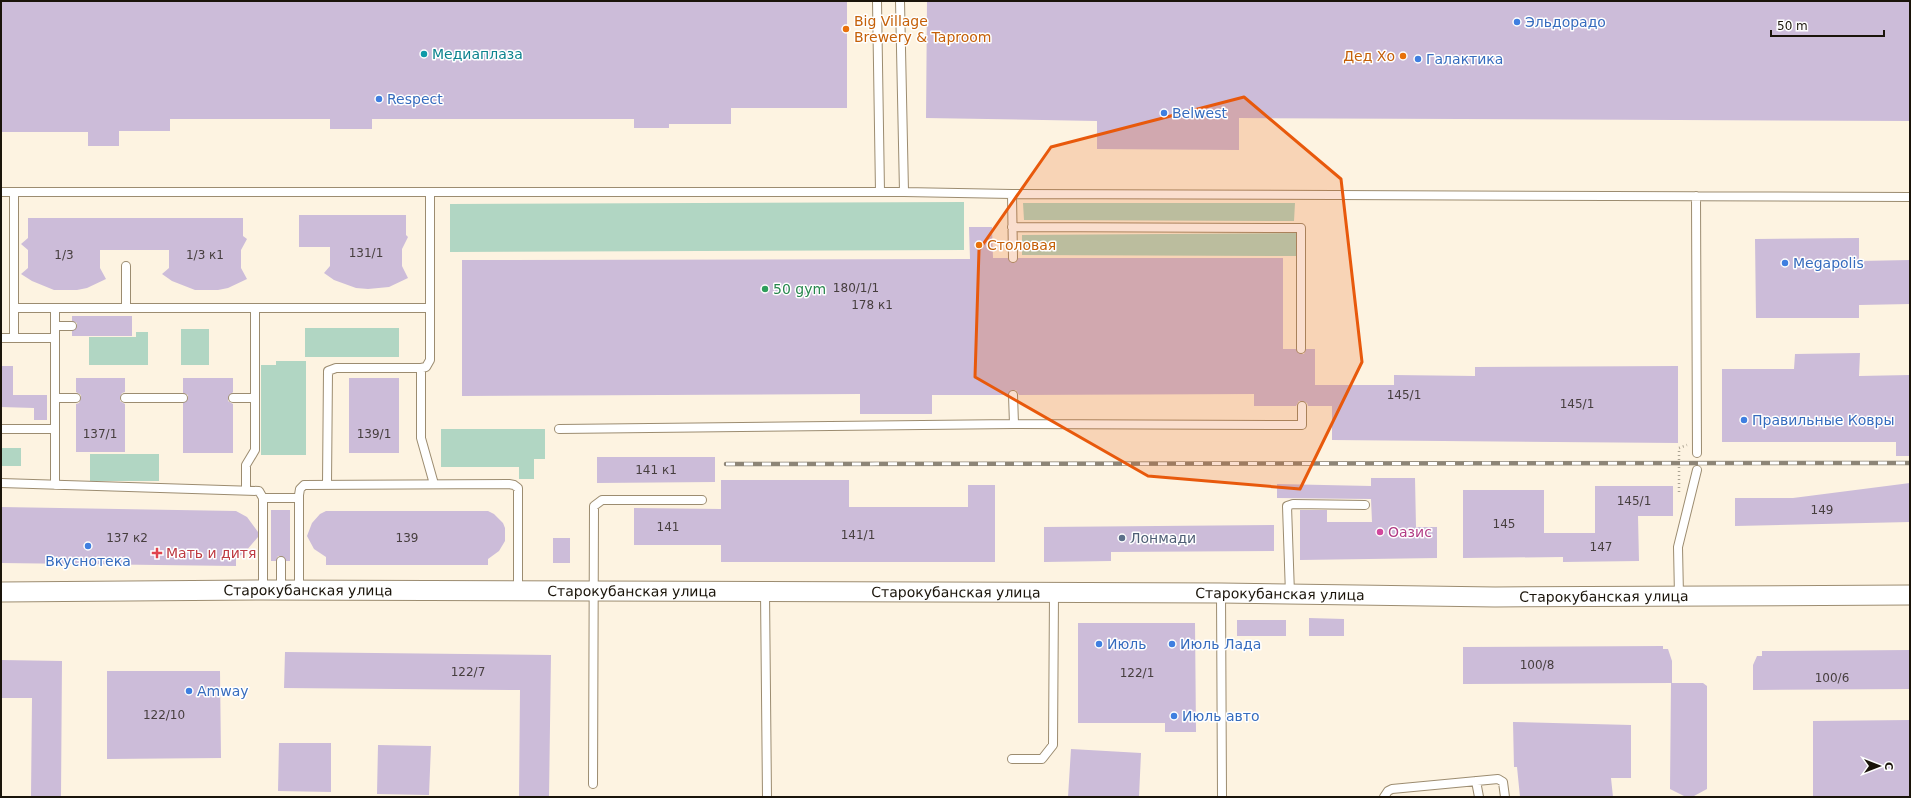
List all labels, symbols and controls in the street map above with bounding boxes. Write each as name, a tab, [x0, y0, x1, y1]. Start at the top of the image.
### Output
scale bar	[1771, 12, 1884, 38]
place label: Big Village Brewery & Taproom	[854, 13, 992, 45]
place label: Эльдорадо	[1525, 14, 1606, 30]
marker: Эльдорадо	[1512, 17, 1522, 27]
text: 50 m	[1777, 19, 1808, 33]
marker: Big Village Brewery & Taproom	[841, 24, 851, 34]
place label: Медиаплаза	[432, 46, 523, 62]
place label: Дед Хо	[1343, 48, 1395, 64]
marker: Медиаплаза	[419, 49, 429, 59]
marker: Дед Хо	[1398, 51, 1408, 61]
place label: Галактика	[1426, 51, 1503, 67]
marker: Галактика	[1413, 54, 1423, 64]
place label: Respect	[387, 91, 443, 107]
marker: Respect	[374, 94, 384, 104]
place label: Belwest	[1172, 105, 1227, 121]
marker: Belwest	[1159, 108, 1169, 118]
place label: Столовая	[987, 237, 1056, 253]
marker: Столовая	[974, 240, 984, 250]
house number: 131/1	[349, 246, 383, 260]
house number: 1/3	[54, 248, 74, 262]
house number: 1/3 к1	[186, 248, 224, 262]
place label: Megapolis	[1793, 255, 1864, 271]
marker: Megapolis	[1780, 258, 1790, 268]
place label: 50 gym	[773, 281, 826, 297]
house number: 180/1/1	[833, 281, 879, 295]
marker: 50 gym	[760, 284, 770, 294]
house number: 178 к1	[851, 298, 893, 312]
house number: 145/1	[1387, 388, 1421, 402]
house number: 145/1	[1560, 397, 1594, 411]
place label: Правильные Ковры	[1752, 412, 1895, 428]
marker: Правильные Ковры	[1739, 415, 1749, 425]
house number: 137/1	[83, 427, 117, 441]
house number: 139/1	[357, 427, 391, 441]
house number: 141 к1	[635, 463, 677, 477]
house number: 145/1	[1617, 494, 1651, 508]
house number: 149	[1811, 503, 1833, 517]
house number: 145	[1493, 517, 1515, 531]
house number: 141	[657, 520, 679, 534]
place label: Оазис	[1388, 524, 1432, 540]
marker: Оазис	[1375, 527, 1385, 537]
house number: 141/1	[841, 528, 875, 542]
place label: Лонмади	[1130, 530, 1196, 546]
house number: 137 к2	[106, 531, 148, 545]
house number: 139	[396, 531, 418, 545]
marker: Лонмади	[1117, 533, 1127, 543]
house number: 147	[1590, 540, 1612, 554]
marker: Вкуснотека	[83, 541, 93, 551]
place label: Мать и дитя	[166, 545, 256, 561]
marker: Мать и дитя	[151, 547, 163, 559]
place label: Вкуснотека	[45, 553, 131, 569]
street label: Старокубанская улица	[223, 582, 393, 598]
street label: Старокубанская улица	[547, 583, 717, 599]
street label: Старокубанская улица	[871, 584, 1041, 600]
street label: Старокубанская улица	[1195, 585, 1365, 603]
street label: Старокубанская улица	[1519, 588, 1689, 605]
place label: Июль	[1107, 636, 1146, 652]
place label: Июль Лада	[1180, 636, 1261, 652]
marker: Июль	[1094, 639, 1104, 649]
marker: Июль Лада	[1167, 639, 1177, 649]
house number: 100/8	[1520, 658, 1554, 672]
house number: 122/7	[451, 665, 485, 679]
house number: 122/1	[1120, 666, 1154, 680]
house number: 100/6	[1815, 671, 1849, 685]
place label: Amway	[197, 683, 249, 699]
marker: Amway	[184, 686, 194, 696]
house number: 122/10	[143, 708, 185, 722]
place label: Июль авто	[1182, 708, 1259, 724]
marker: Июль авто	[1169, 711, 1179, 721]
north arrow	[1859, 746, 1899, 786]
text: С	[1882, 762, 1895, 770]

